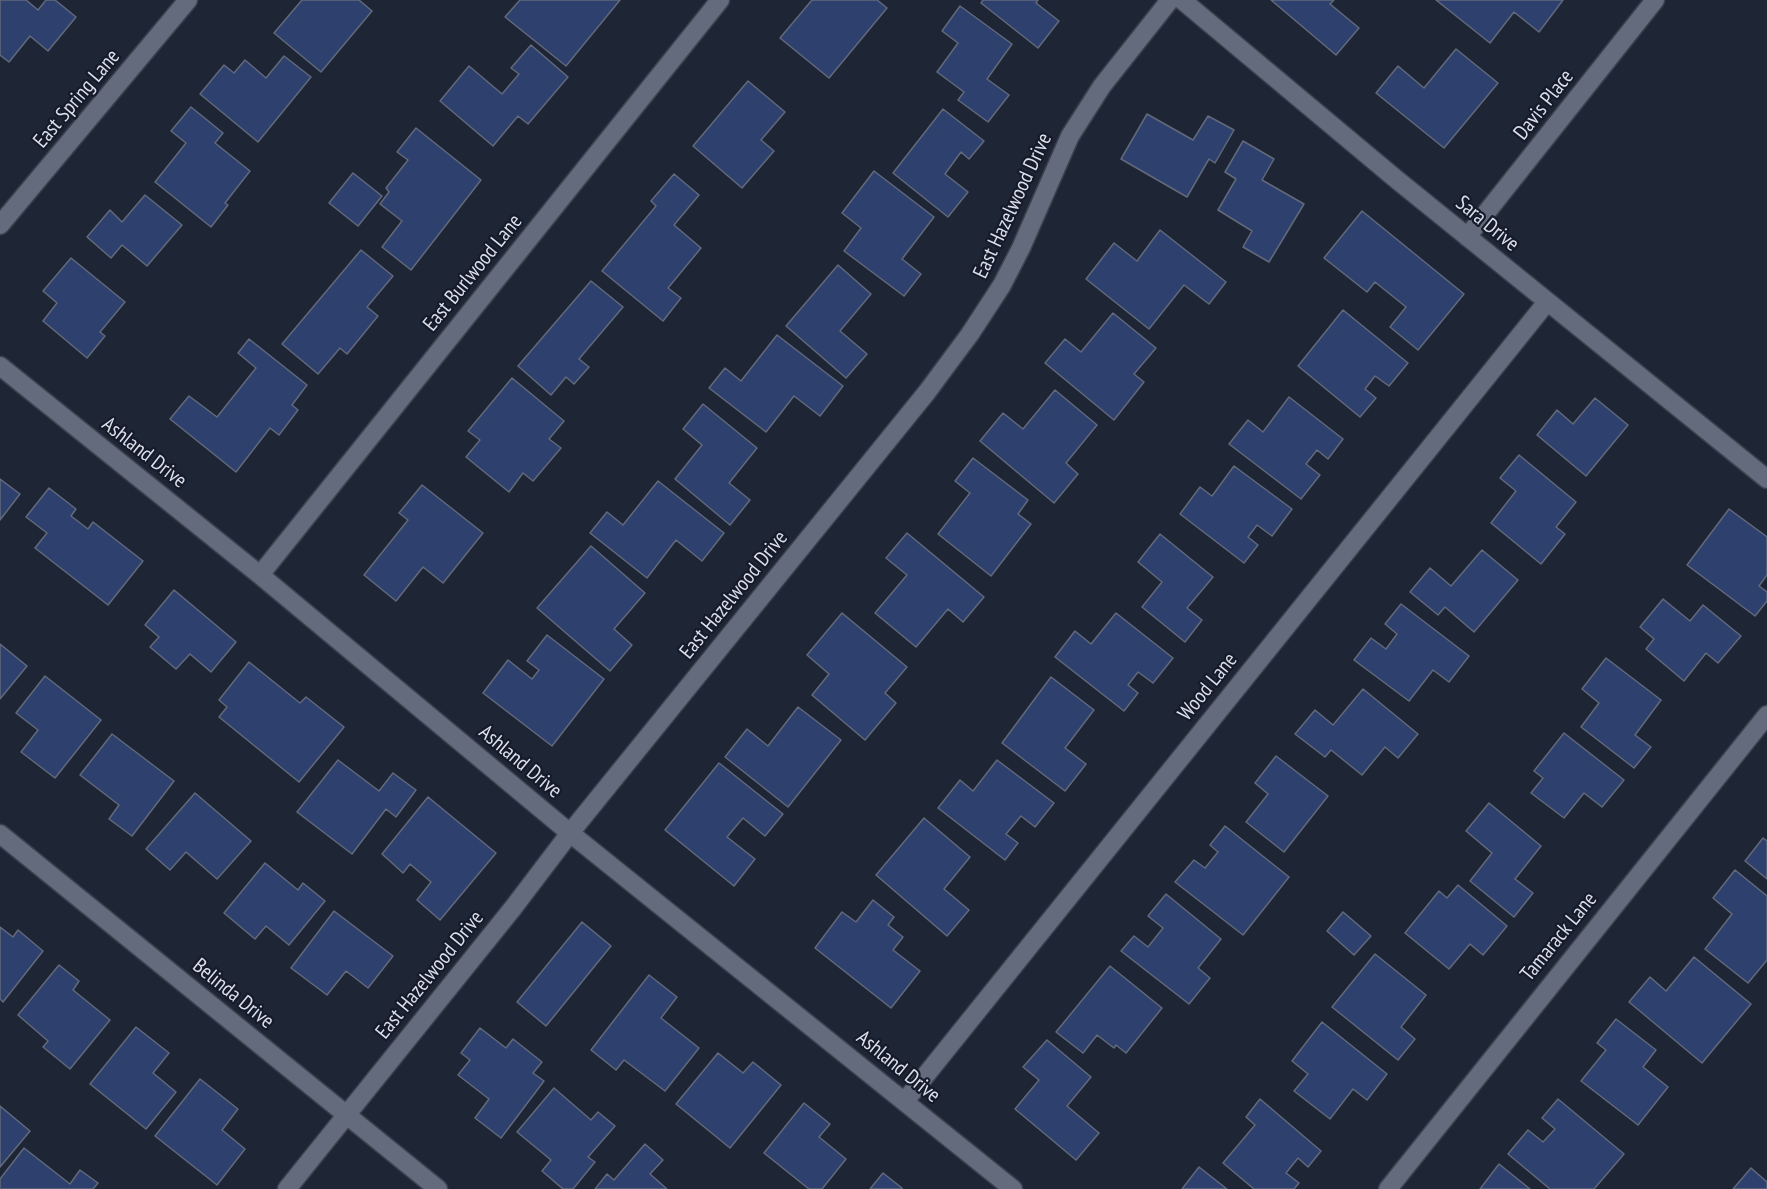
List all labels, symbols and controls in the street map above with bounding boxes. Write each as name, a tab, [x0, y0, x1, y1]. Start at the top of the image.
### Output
street label: East Spring Lane	[29, 45, 125, 153]
street label: Davis Place	[1509, 65, 1579, 145]
street label: East Hazelwood Drive	[968, 129, 1058, 283]
street label: Sara Drive	[1450, 191, 1524, 257]
street label: East Burlwood Lane	[418, 210, 528, 336]
street label: Ashland Drive	[97, 412, 191, 494]
street label: East Hazelwood Drive	[675, 526, 793, 664]
street label: Wood Lane	[1173, 648, 1243, 726]
street label: Ashland Drive	[473, 720, 567, 804]
street label: Tamarack Lane	[1516, 887, 1602, 987]
street label: East Hazelwood Drive	[371, 906, 489, 1044]
street label: Belinda Drive	[187, 954, 279, 1034]
street label: Ashland Drive	[851, 1026, 945, 1108]

